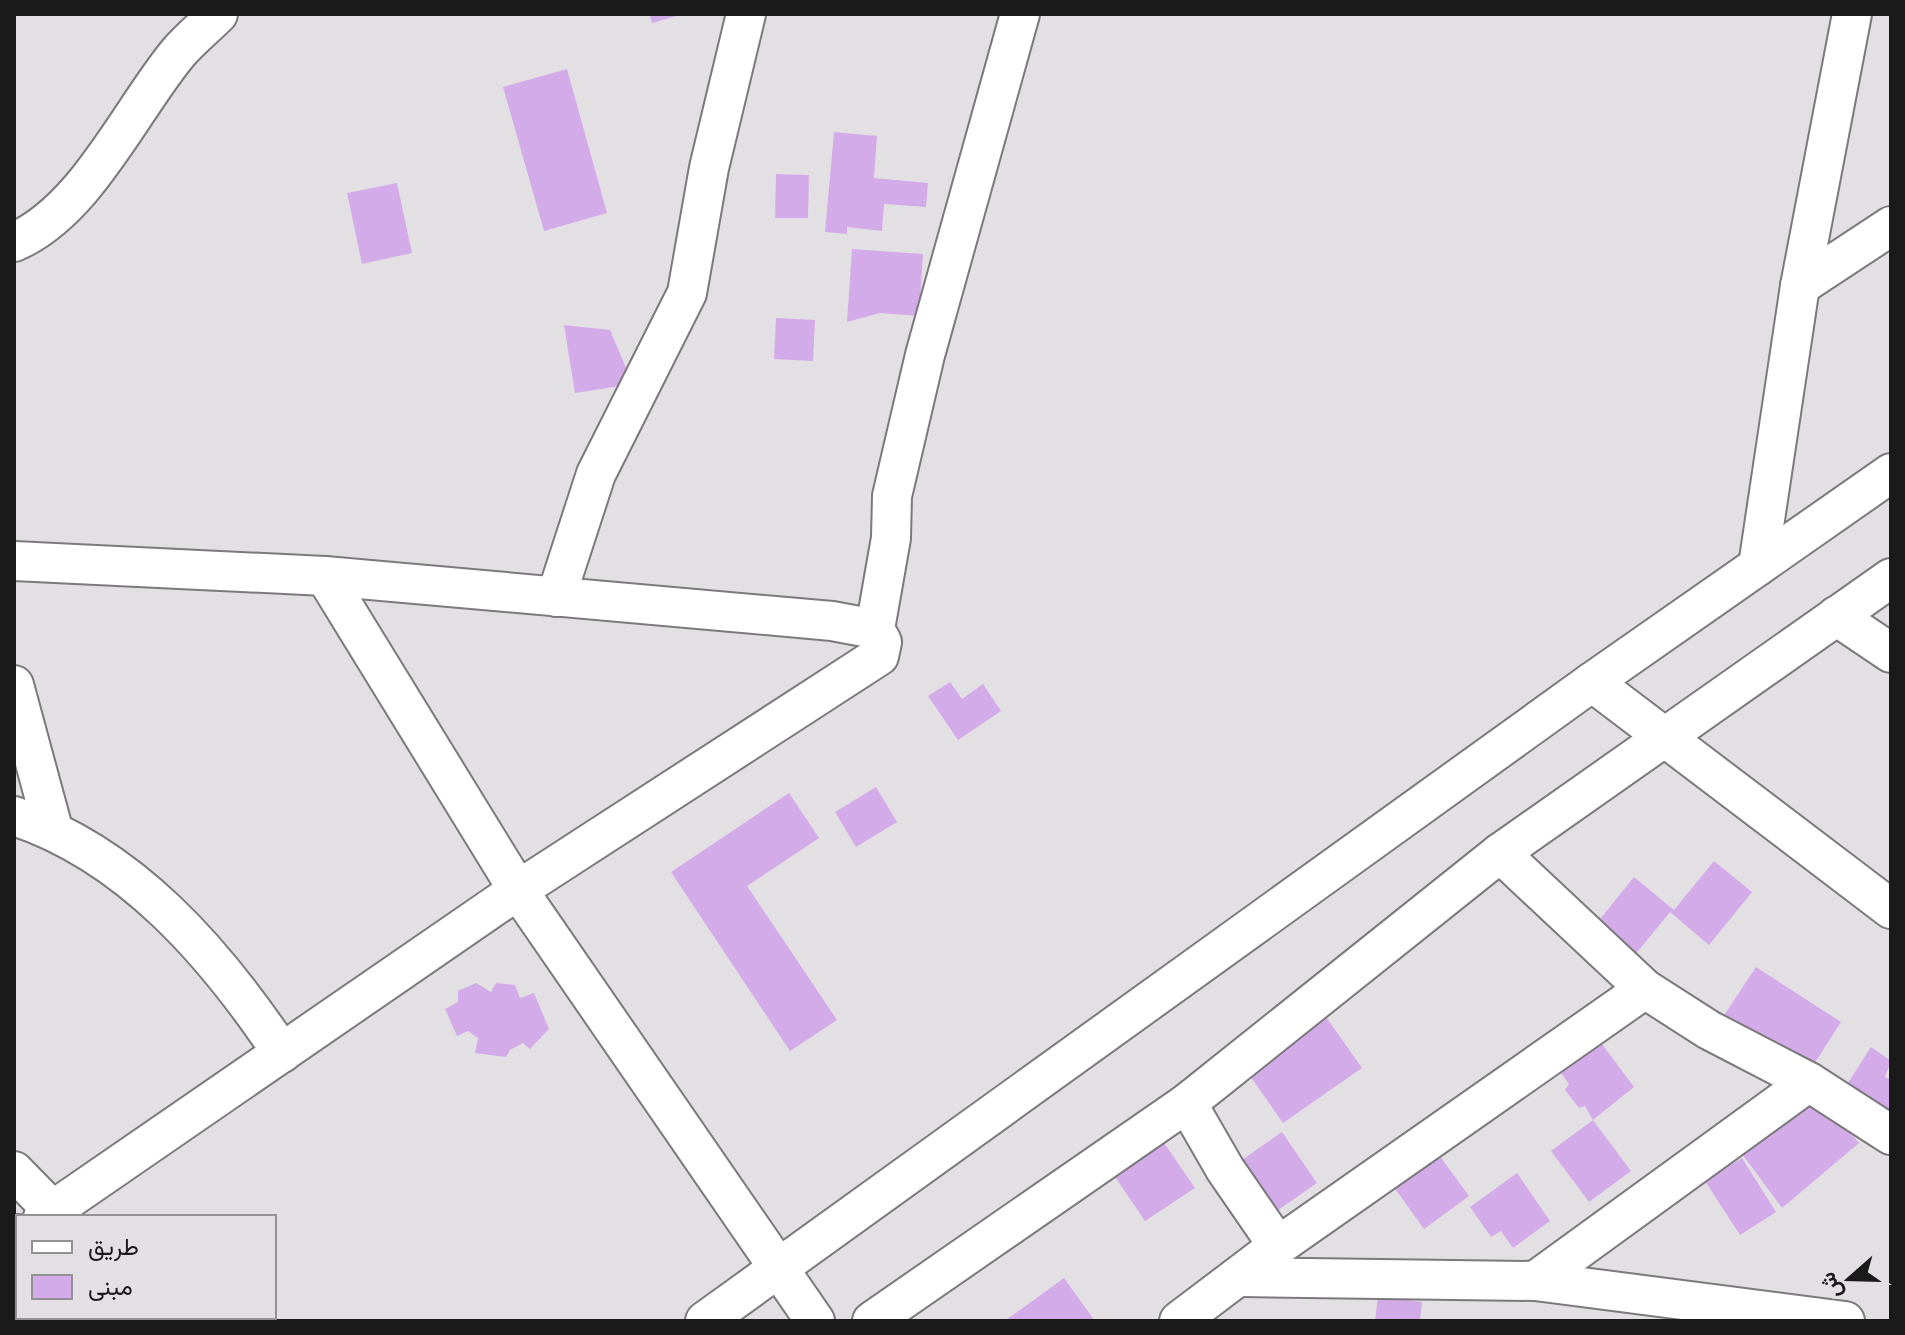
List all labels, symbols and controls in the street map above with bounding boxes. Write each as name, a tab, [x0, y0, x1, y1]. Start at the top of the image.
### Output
legend	[16, 1215, 276, 1319]
text: طريق	[88, 1232, 139, 1262]
north arrow	[1809, 1239, 1889, 1319]
text: ش	[1813, 1269, 1848, 1303]
text: مبنى	[88, 1272, 133, 1301]

